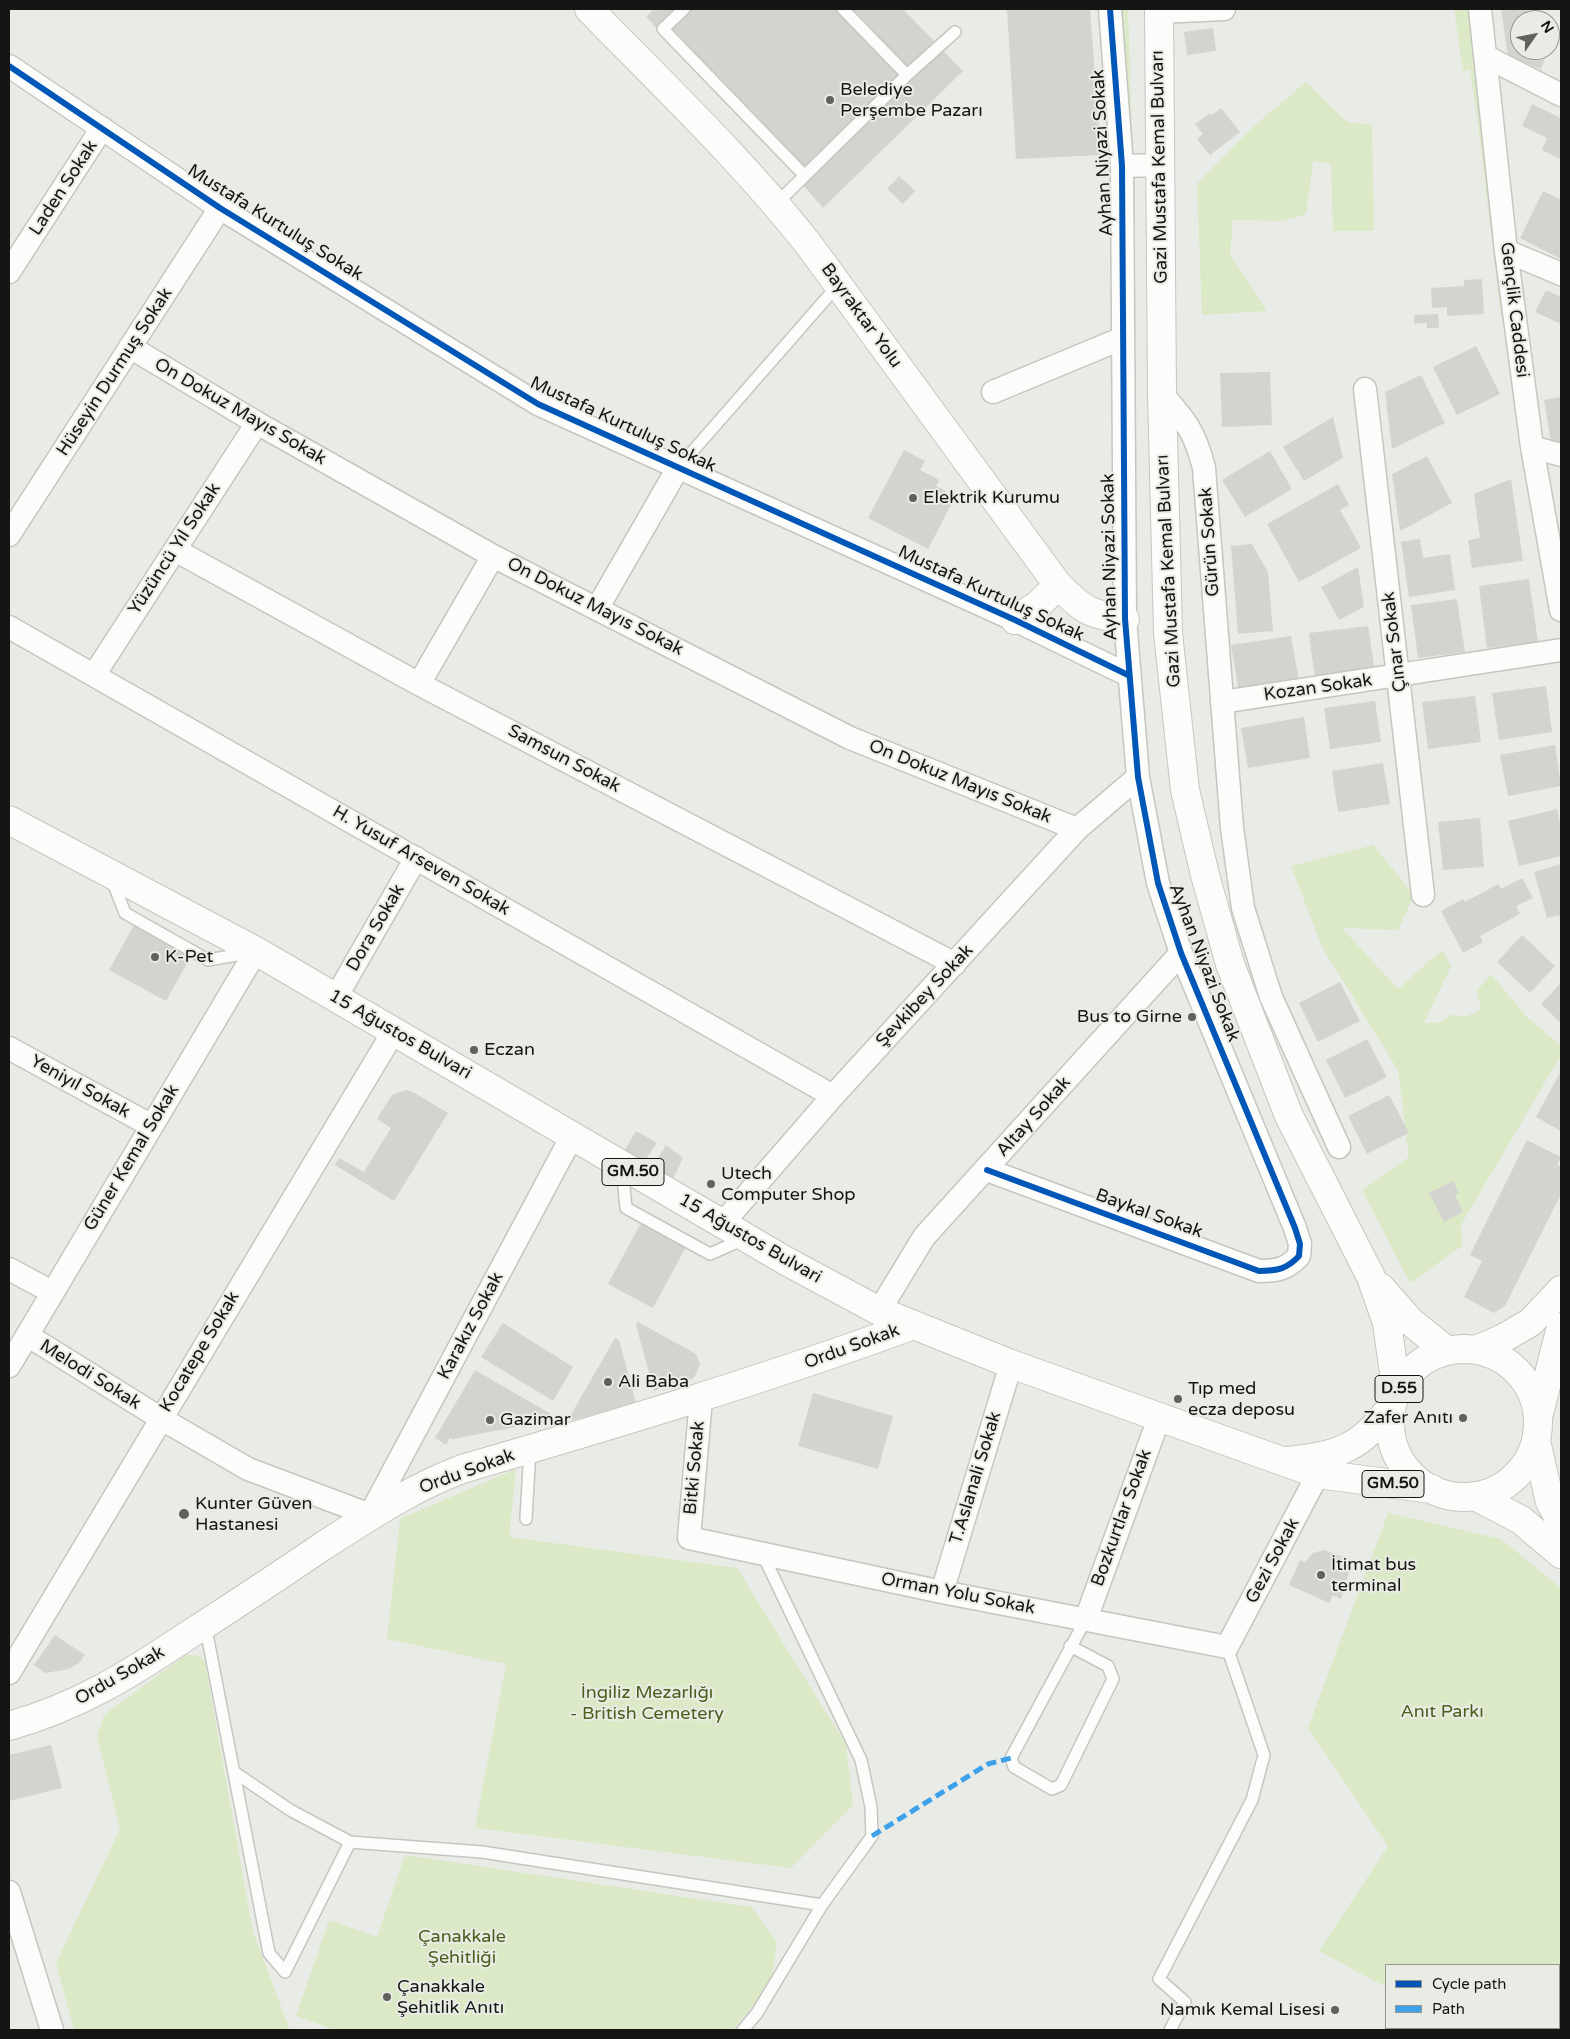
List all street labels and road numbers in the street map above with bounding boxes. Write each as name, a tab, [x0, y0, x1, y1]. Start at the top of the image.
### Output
street label: Gazi Mustafa Kemal Bulvarı	[1147, 50, 1173, 284]
street label: Ayhan Niyazi Sokak	[1088, 69, 1118, 237]
street label: Laden Sokak	[25, 136, 103, 240]
street label: Mustafa Kurtuluş Sokak	[183, 160, 367, 286]
street label: Gençlik Caddesi	[1495, 241, 1533, 379]
street label: Bayraktar Yolu	[816, 259, 906, 373]
street label: Hüseyin Durmuş Sokak	[52, 284, 178, 460]
street label: On Dokuz Mayıs Sokak	[150, 354, 330, 470]
street label: Mustafa Kurtuluş Sokak	[526, 372, 720, 478]
street label: Gazi Mustafa Kemal Bulvarı	[1152, 454, 1186, 688]
street label: Ayhan Niyazi Sokak	[1098, 473, 1122, 641]
street label: Yüzüncü Yıl Sokak	[124, 479, 226, 619]
street label: Gürün Sokak	[1195, 487, 1225, 597]
street label: Mustafa Kurtuluş Sokak	[894, 541, 1088, 647]
street label: On Dokuz Mayıs Sokak	[503, 553, 687, 661]
street label: Çınar Sokak	[1378, 591, 1412, 693]
street label: Kozan Sokak	[1262, 670, 1374, 706]
street label: Samsun Sokak	[504, 720, 624, 798]
street label: On Dokuz Mayıs Sokak	[866, 735, 1054, 829]
street label: H. Yusuf Arseven Sokak	[329, 801, 513, 921]
street label: Dora Sokak	[342, 880, 410, 976]
street label: Ayhan Niyazi Sokak	[1164, 881, 1244, 1045]
street label: Şevkibey Sokak	[872, 940, 978, 1052]
street label: 15 Ağustos Bulvari	[325, 985, 475, 1085]
street label: Yeniyıl Sokak	[26, 1051, 134, 1123]
street label: Altay Sokak	[992, 1072, 1076, 1162]
street label: Güner Kemal Sokak	[80, 1081, 184, 1235]
road number: GM.50	[602, 1158, 664, 1186]
street label: Baykal Sokak	[1092, 1185, 1206, 1243]
street label: 15 Ağustos Bulvari	[675, 1189, 825, 1289]
street label: Karakız Sokak	[434, 1269, 508, 1383]
street label: Kocatepe Sokak	[155, 1288, 245, 1416]
street label: Ordu Sokak	[801, 1320, 903, 1374]
street label: Melodi Sokak	[36, 1335, 144, 1415]
road number: D.55	[1375, 1376, 1423, 1402]
street label: T.Aslanali Sokak	[946, 1409, 1006, 1547]
street label: Bitki Sokak	[680, 1420, 710, 1516]
street label: Ordu Sokak	[416, 1445, 518, 1499]
street label: Bozkurtlar Sokak	[1087, 1446, 1157, 1590]
road number: GM.50	[1362, 1470, 1424, 1498]
street label: Gezi Sokak	[1242, 1515, 1304, 1607]
street label: Orman Yolu Sokak	[879, 1568, 1037, 1620]
street label: Ordu Sokak	[71, 1642, 169, 1710]

